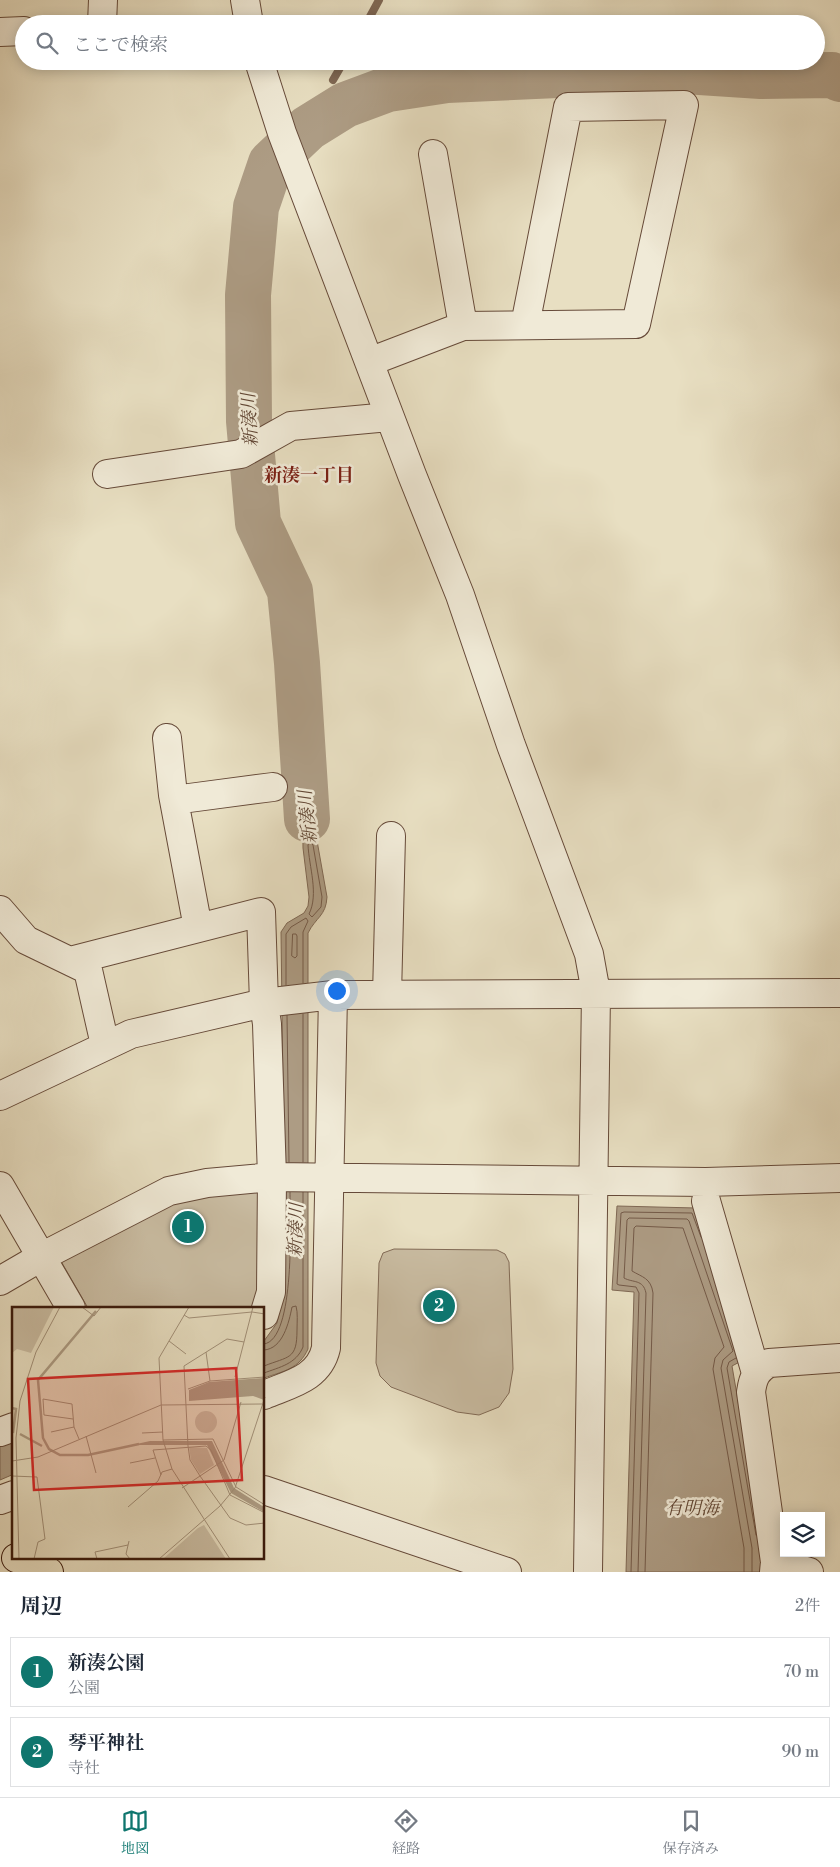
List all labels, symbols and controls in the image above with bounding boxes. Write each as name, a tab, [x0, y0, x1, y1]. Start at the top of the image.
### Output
search box	[15, 15, 825, 70]
icon: search	[33, 29, 61, 57]
text: ここで検索	[73, 33, 168, 57]
water label: 新湊川	[237, 390, 263, 448]
district label: 新湊一丁目	[264, 464, 354, 487]
water label: 新湊川	[294, 787, 322, 845]
your location	[324, 978, 350, 1004]
water label: 新湊川	[284, 1201, 309, 1257]
pin: 1	[172, 1208, 204, 1246]
pin: 2	[423, 1287, 455, 1325]
inset map	[12, 1307, 265, 1560]
water label: 有明海	[665, 1497, 722, 1520]
map controls	[780, 1512, 825, 1557]
button: layers	[780, 1512, 825, 1557]
text: 周辺	[20, 1594, 62, 1620]
text: 2件	[795, 1596, 820, 1616]
text: 新湊公園	[68, 1651, 144, 1675]
text: 1	[33, 1662, 41, 1682]
text: 70 m	[783, 1662, 819, 1682]
text: 公園	[68, 1678, 100, 1698]
text: 琴平神社	[68, 1731, 144, 1755]
text: 2	[32, 1742, 42, 1762]
text: 90 m	[781, 1742, 819, 1762]
text: 寺社	[68, 1758, 100, 1778]
tab: 地図	[121, 1807, 149, 1858]
tab: 経路	[392, 1807, 420, 1858]
tab: 保存済み	[663, 1807, 719, 1858]

